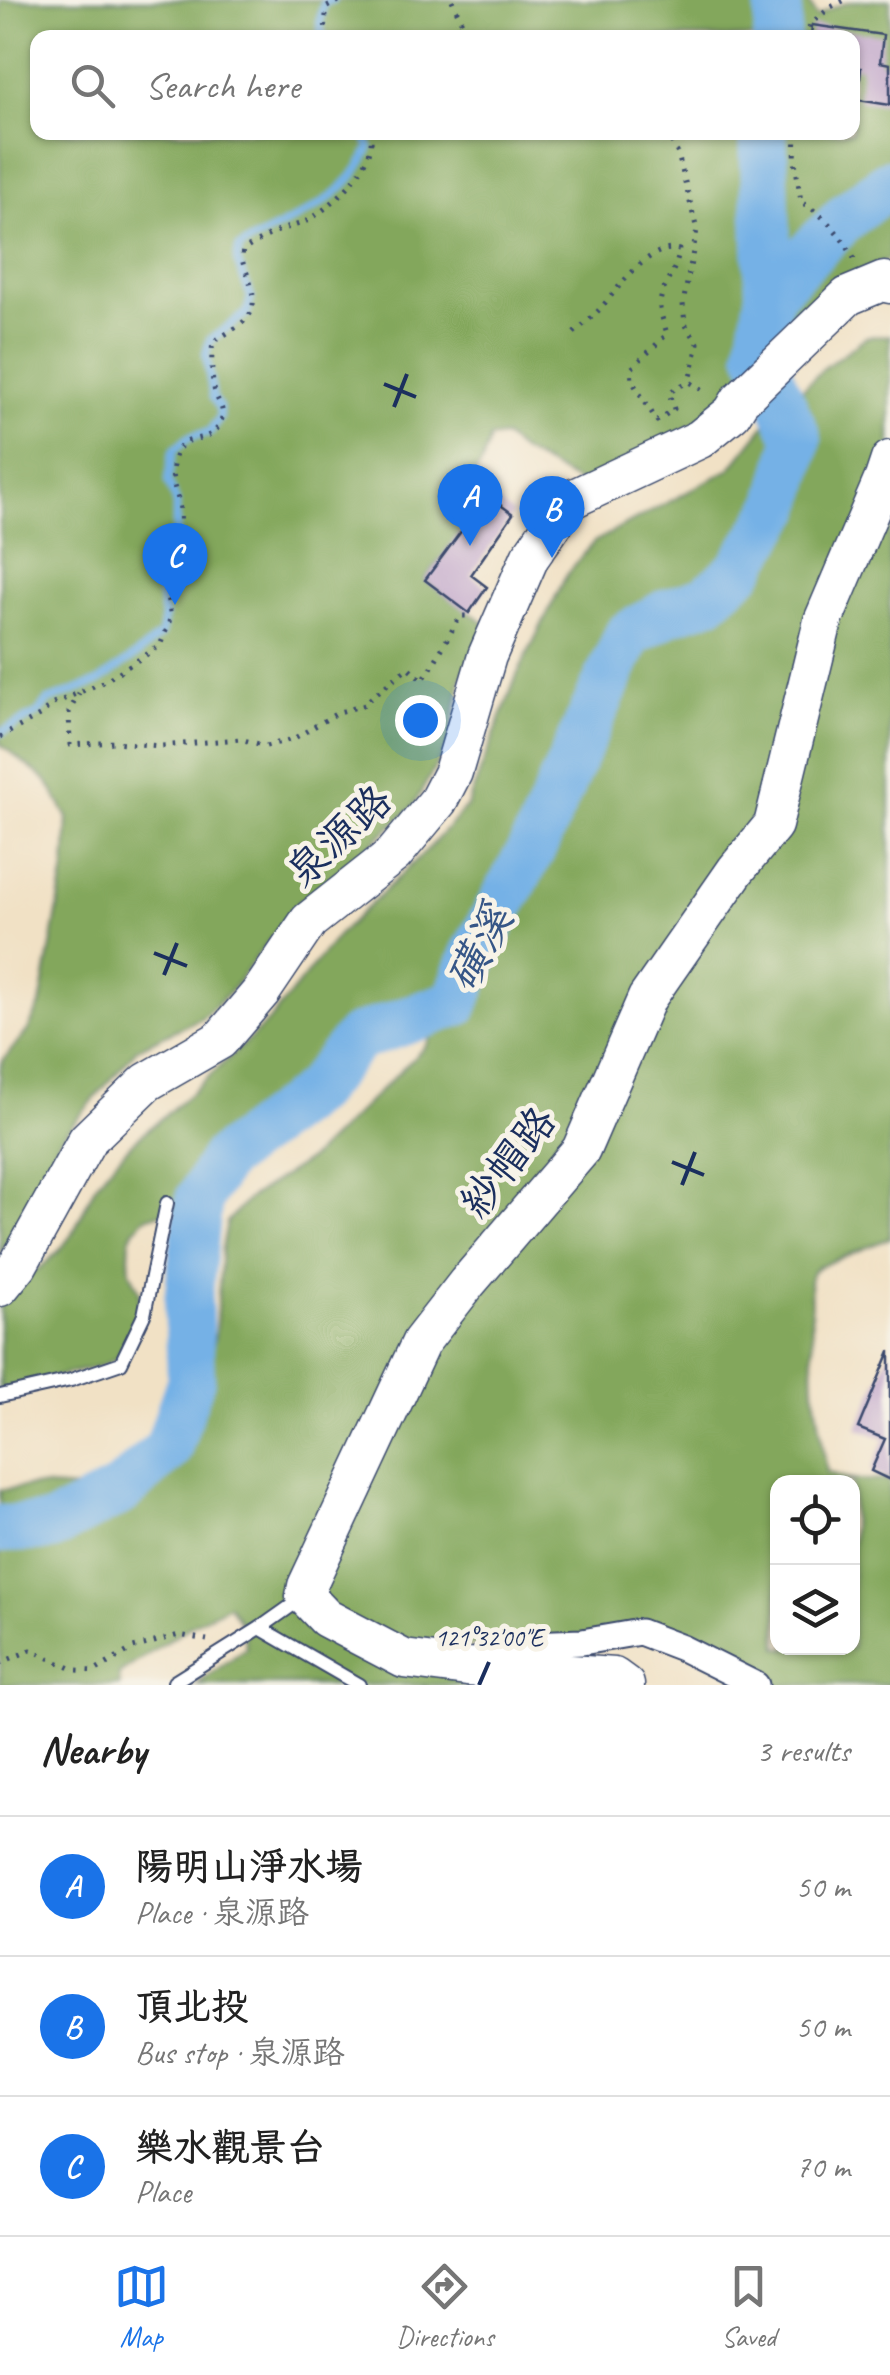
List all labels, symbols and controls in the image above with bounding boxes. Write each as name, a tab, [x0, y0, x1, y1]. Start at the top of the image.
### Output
search box	[30, 30, 860, 140]
icon: search	[65, 58, 120, 113]
text: Search here	[145, 62, 300, 109]
pin: A	[438, 464, 502, 546]
pin: B	[520, 476, 584, 558]
pin: C	[142, 522, 208, 605]
your location	[395, 695, 446, 746]
street label: 泉源路	[275, 774, 403, 898]
water label: 磺溪	[433, 894, 527, 1002]
street label: 紗帽路	[449, 1096, 568, 1228]
map controls	[770, 1475, 860, 1655]
button: locate	[770, 1475, 860, 1565]
button: layers	[770, 1565, 860, 1655]
text: 121°32'00"E	[435, 1622, 546, 1654]
text: Nearby	[40, 1724, 146, 1777]
text: 3 results	[756, 1730, 850, 1771]
text: 陽明山淨水場	[135, 1843, 363, 1890]
text: A	[64, 1866, 81, 1907]
text: 50 m	[796, 1866, 850, 1907]
text: Place · 泉源路	[135, 1892, 309, 1933]
text: 頂北投	[135, 1983, 249, 2030]
text: B	[64, 2006, 81, 2047]
text: 50 m	[796, 2006, 850, 2047]
text: Bus stop · 泉源路	[135, 2032, 345, 2073]
text: 樂水觀景台	[135, 2124, 325, 2171]
text: C	[65, 2146, 80, 2187]
text: 70 m	[796, 2146, 850, 2187]
text: Place	[135, 2171, 191, 2212]
tab: Map	[114, 2259, 169, 2354]
tab: Directions	[396, 2259, 494, 2354]
tab: Saved	[721, 2259, 776, 2354]

